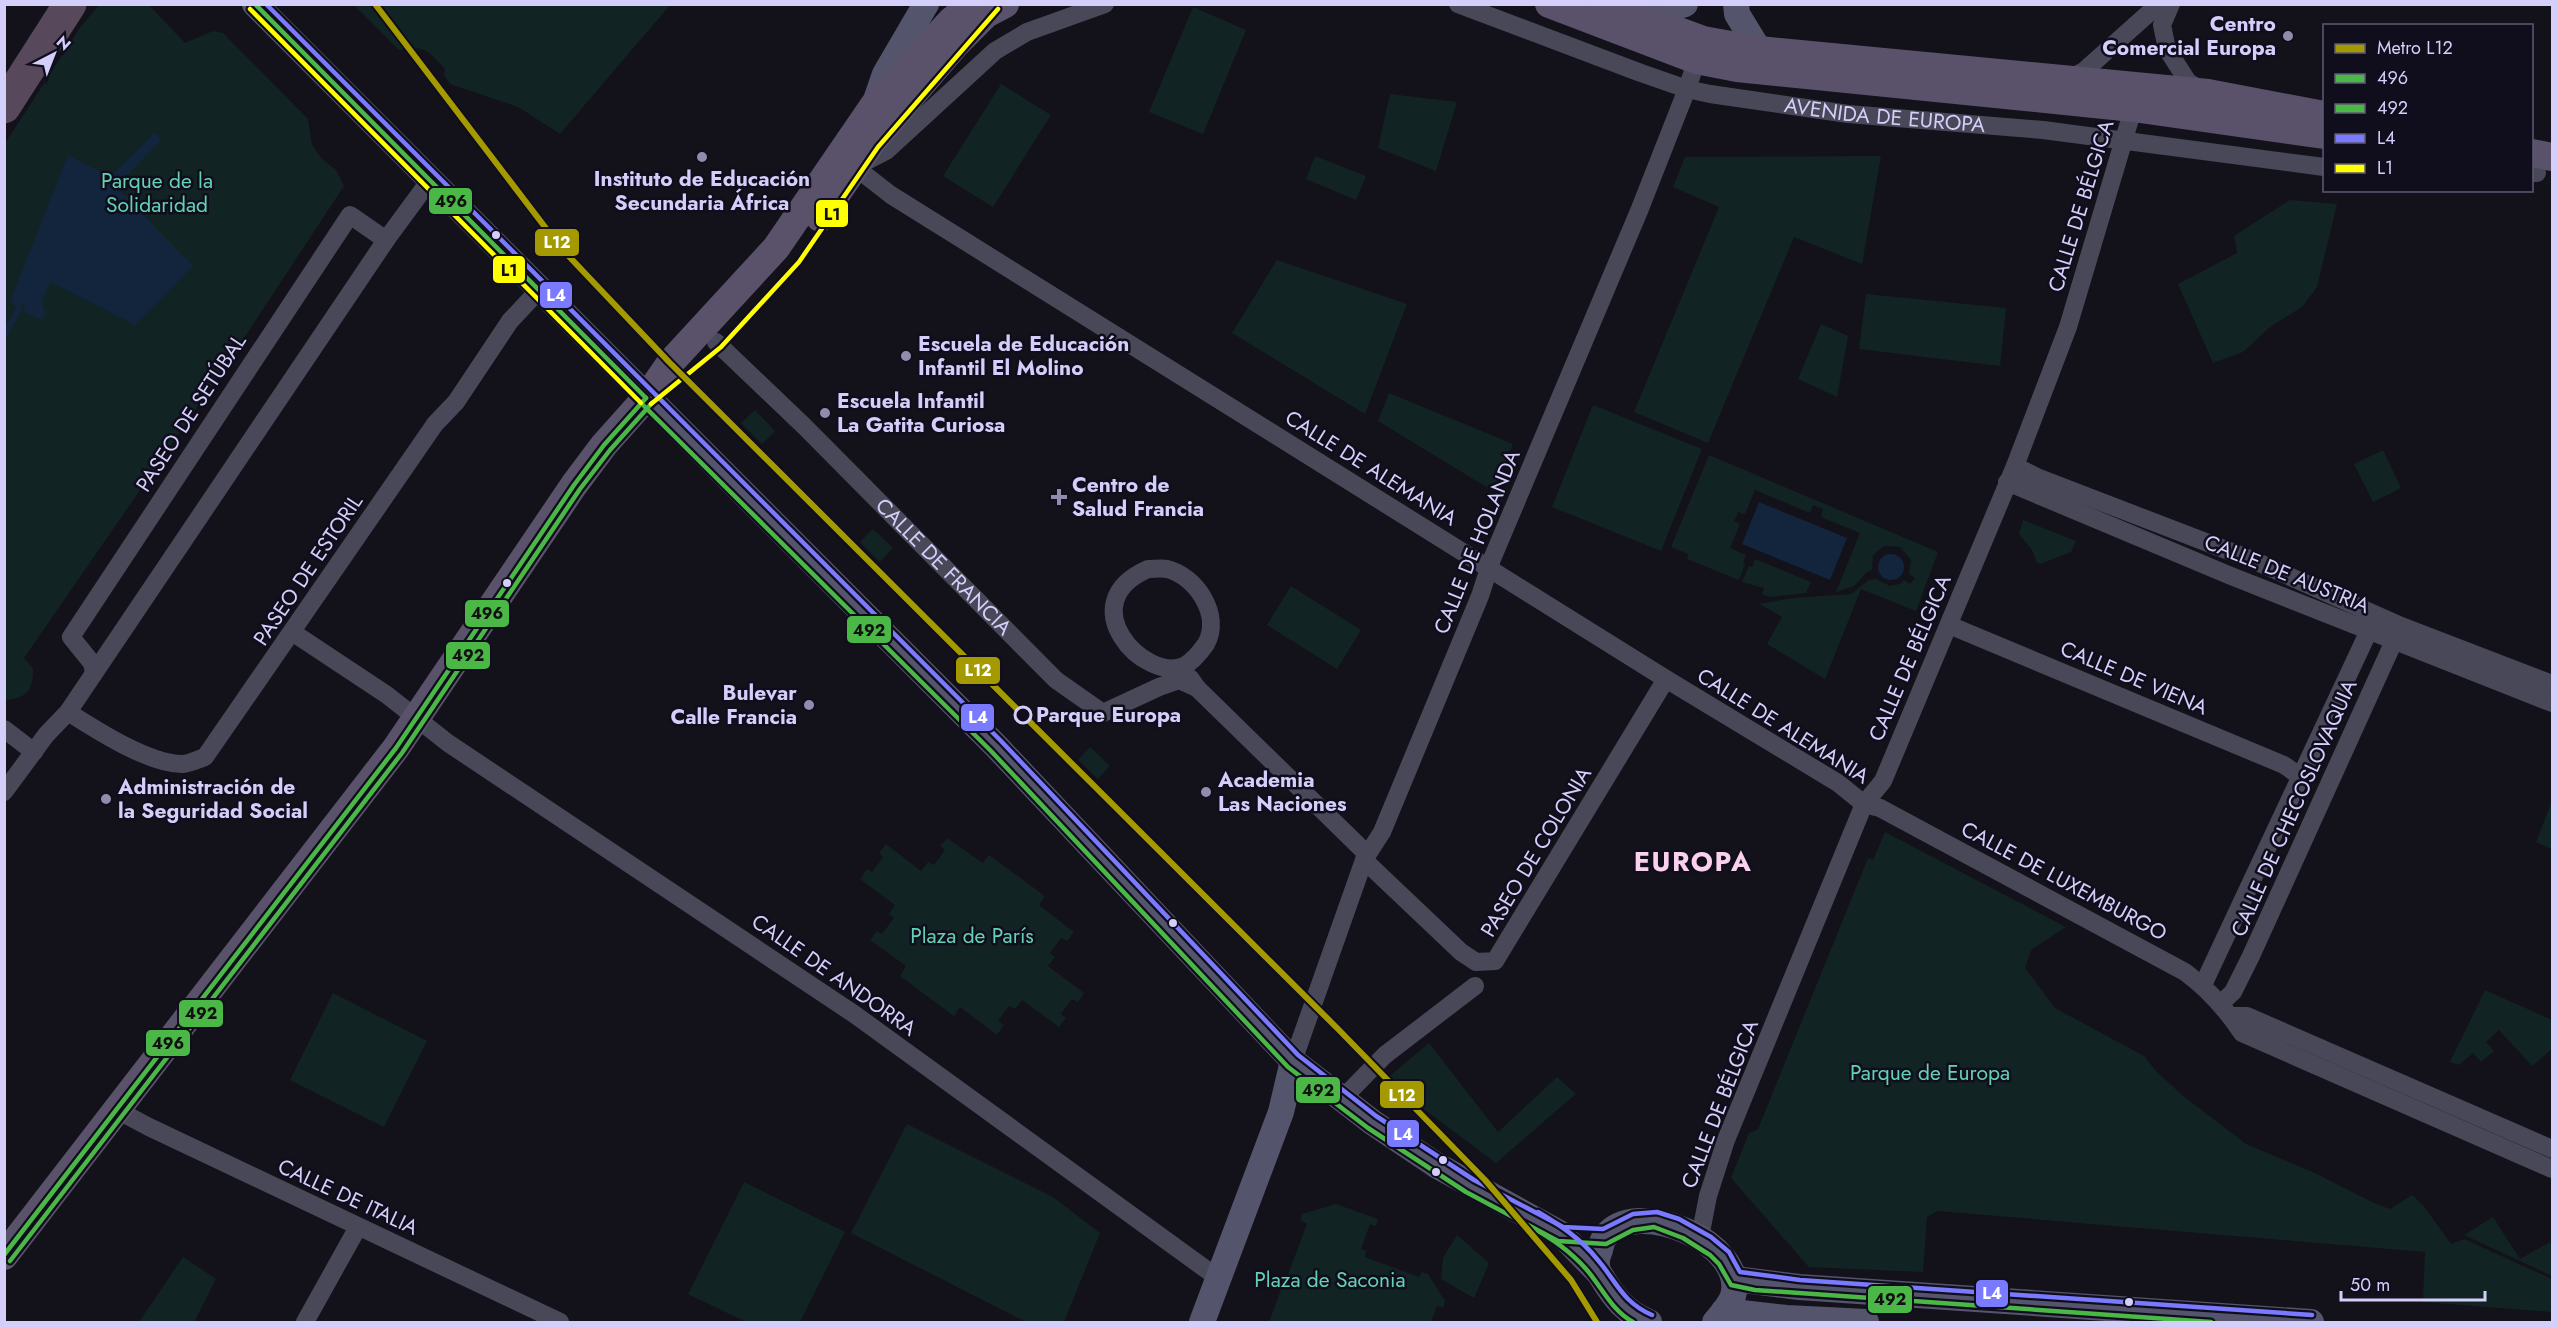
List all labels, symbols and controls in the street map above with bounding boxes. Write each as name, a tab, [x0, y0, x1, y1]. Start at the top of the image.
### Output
place label: Centro Comercial Europa	[2102, 9, 2276, 63]
north arrow	[24, 24, 84, 84]
legend	[2323, 24, 2533, 192]
marker: Centro Comercial Europa	[2281, 29, 2295, 43]
text: N	[51, 30, 76, 56]
text: Metro L12	[2377, 35, 2453, 61]
text: 496	[2377, 65, 2408, 91]
street label: AVENIDA DE EUROPA	[1782, 90, 1986, 140]
text: 492	[2377, 95, 2408, 121]
street label: CALLE DE BÉLGICA	[2041, 116, 2121, 296]
text: L4	[2377, 125, 2396, 151]
marker: Instituto de Educación Secundaria África	[695, 150, 709, 164]
text: L1	[2377, 155, 2393, 181]
place label: Instituto de Educación Secundaria África	[594, 164, 810, 218]
park label: Parque de la Solidaridad	[101, 166, 213, 220]
line badge: 496	[428, 187, 473, 215]
text: 496	[435, 190, 467, 213]
line badge: L1	[815, 199, 849, 228]
text: L1	[824, 203, 840, 226]
line badge: L12	[534, 228, 580, 257]
unlabelled marker	[490, 229, 502, 241]
text: L12	[543, 231, 571, 254]
line badge: L1	[492, 255, 526, 284]
text: L1	[501, 259, 517, 282]
line badge: L4	[539, 281, 573, 309]
text: L4	[546, 284, 566, 307]
street label: PASEO DE SETÚBAL	[129, 328, 254, 498]
place label: Escuela de Educación Infantil El Molino	[918, 329, 1129, 383]
marker: Escuela de Educación Infantil El Molino	[899, 349, 913, 363]
place label: Escuela Infantil La Gatita Curiosa	[837, 386, 1005, 440]
street label: CALLE DE ALEMANIA	[1279, 403, 1463, 533]
marker: Escuela Infantil La Gatita Curiosa	[818, 406, 832, 420]
street label: CALLE DE HOLANDA	[1426, 445, 1528, 639]
place label: Centro de Salud Francia	[1072, 470, 1204, 524]
street label: PASEO DE ESTORIL	[246, 488, 370, 652]
marker: Centro de Salud Francia	[1050, 488, 1068, 506]
street label: CALLE DE FRANCIA	[869, 491, 1019, 642]
street label: CALLE DE AUSTRIA	[2200, 527, 2374, 621]
street label: CALLE DE BÉLGICA	[1861, 570, 1959, 746]
unlabelled marker	[501, 577, 513, 589]
line badge: 496	[464, 599, 510, 628]
text: 496	[471, 602, 503, 625]
line badge: 492	[846, 615, 892, 644]
text: 492	[853, 619, 885, 642]
street label: CALLE DE VIENA	[2056, 633, 2212, 723]
line badge: 492	[445, 641, 491, 670]
text: 492	[452, 644, 484, 667]
line badge: L12	[955, 656, 1001, 685]
text: L12	[964, 659, 992, 682]
street label: CALLE DE ALEMANIA	[1691, 661, 1875, 791]
street label: CALLE DE CHECOSLOVAQUIA	[2224, 674, 2364, 941]
place label: Bulevar Calle Francia	[671, 678, 797, 732]
marker: Bulevar Calle Francia	[802, 698, 816, 712]
place label: Parque Europa	[1036, 700, 1181, 730]
line badge: L4	[960, 703, 995, 732]
text: L4	[968, 706, 988, 729]
marker: Parque Europa	[1014, 706, 1032, 724]
street label: PASEO DE COLONIA	[1473, 761, 1599, 943]
place label: Academia Las Naciones	[1217, 765, 1347, 819]
place label: Administración de la Seguridad Social	[117, 772, 308, 826]
marker: Academia Las Naciones	[1199, 785, 1213, 799]
marker: Administración de la Seguridad Social	[99, 792, 113, 806]
street label: CALLE DE LUXEMBURGO	[1956, 814, 2172, 948]
district label: EUROPA	[1634, 842, 1752, 881]
street label: CALLE DE ANDORRA	[745, 907, 923, 1043]
unlabelled marker	[1167, 917, 1179, 929]
park label: Plaza de París	[910, 921, 1034, 951]
line badge: 492	[178, 999, 224, 1028]
text: 492	[185, 1002, 217, 1025]
street label: CALLE DE BÉLGICA	[1674, 1015, 1766, 1193]
line badge: 496	[145, 1029, 191, 1057]
text: 496	[152, 1032, 184, 1055]
park label: Parque de Europa	[1850, 1058, 2010, 1088]
line badge: 492	[1295, 1076, 1341, 1104]
text: 492	[1302, 1079, 1334, 1102]
line badge: L12	[1379, 1080, 1425, 1109]
text: L12	[1388, 1084, 1416, 1107]
line badge: L4	[1386, 1119, 1420, 1148]
text: L4	[1393, 1123, 1413, 1146]
street label: CALLE DE ITALIA	[273, 1151, 423, 1243]
unlabelled marker	[1437, 1154, 1449, 1166]
unlabelled marker	[1430, 1166, 1442, 1178]
scale bar	[2341, 1264, 2485, 1302]
park label: Plaza de Saconia	[1254, 1265, 1406, 1295]
text: 50 m	[2350, 1272, 2390, 1298]
line badge: L4	[1975, 1279, 2009, 1308]
text: L4	[1982, 1282, 2002, 1305]
line badge: 492	[1867, 1285, 1913, 1314]
text: 492	[1874, 1288, 1906, 1311]
unlabelled marker	[2123, 1296, 2135, 1308]

